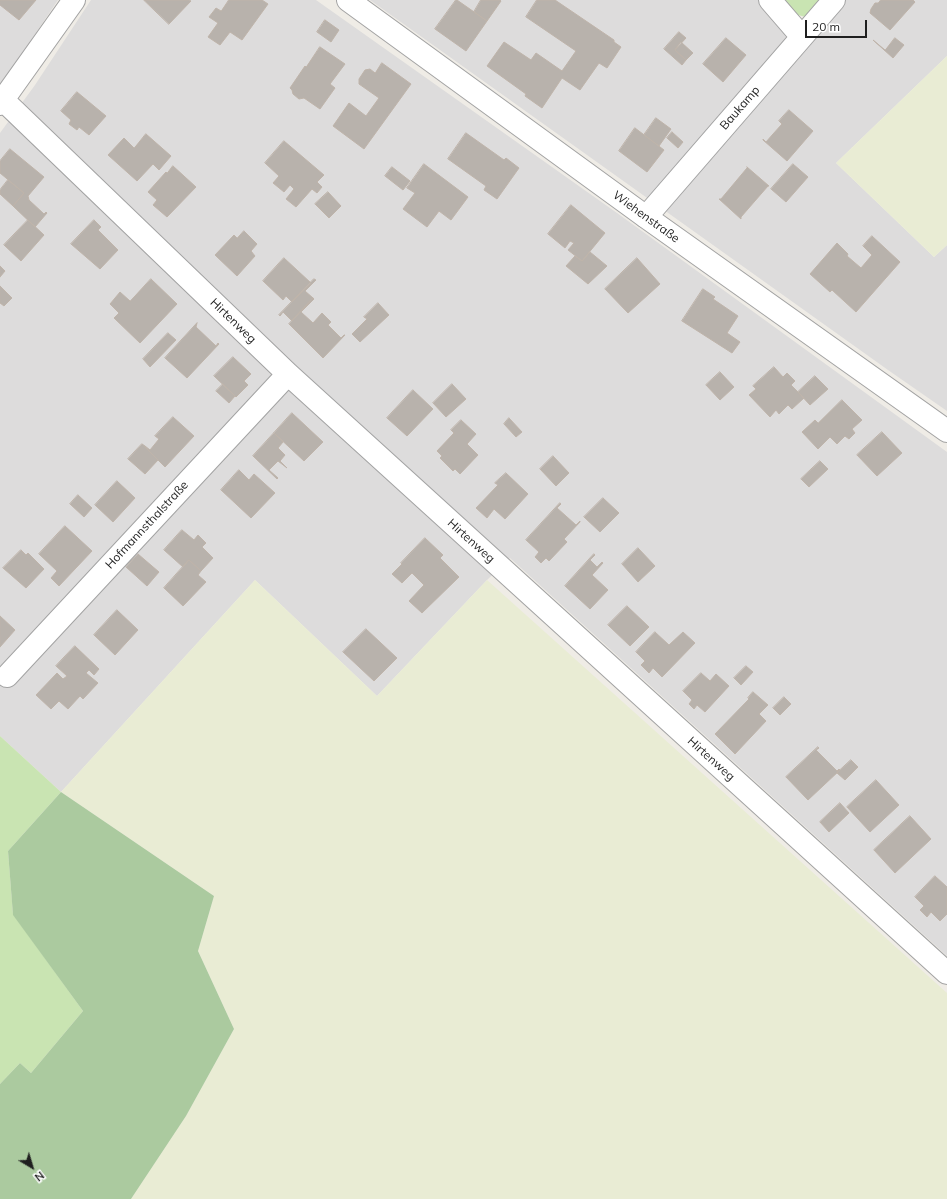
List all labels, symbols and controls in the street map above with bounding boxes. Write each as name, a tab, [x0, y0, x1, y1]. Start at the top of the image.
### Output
scale bar	[807, 12, 869, 38]
text: 20 m	[812, 19, 840, 34]
street label: Baukamp	[717, 83, 763, 133]
street label: Wiehenstraße	[610, 188, 682, 246]
street label: Hirtenweg	[207, 296, 259, 346]
street label: Hofmannsthalstraße	[103, 478, 191, 572]
street label: Hirtenweg	[444, 516, 498, 566]
street label: Hirtenweg	[684, 734, 738, 784]
north arrow	[12, 1147, 52, 1187]
text: N	[32, 1168, 47, 1185]

